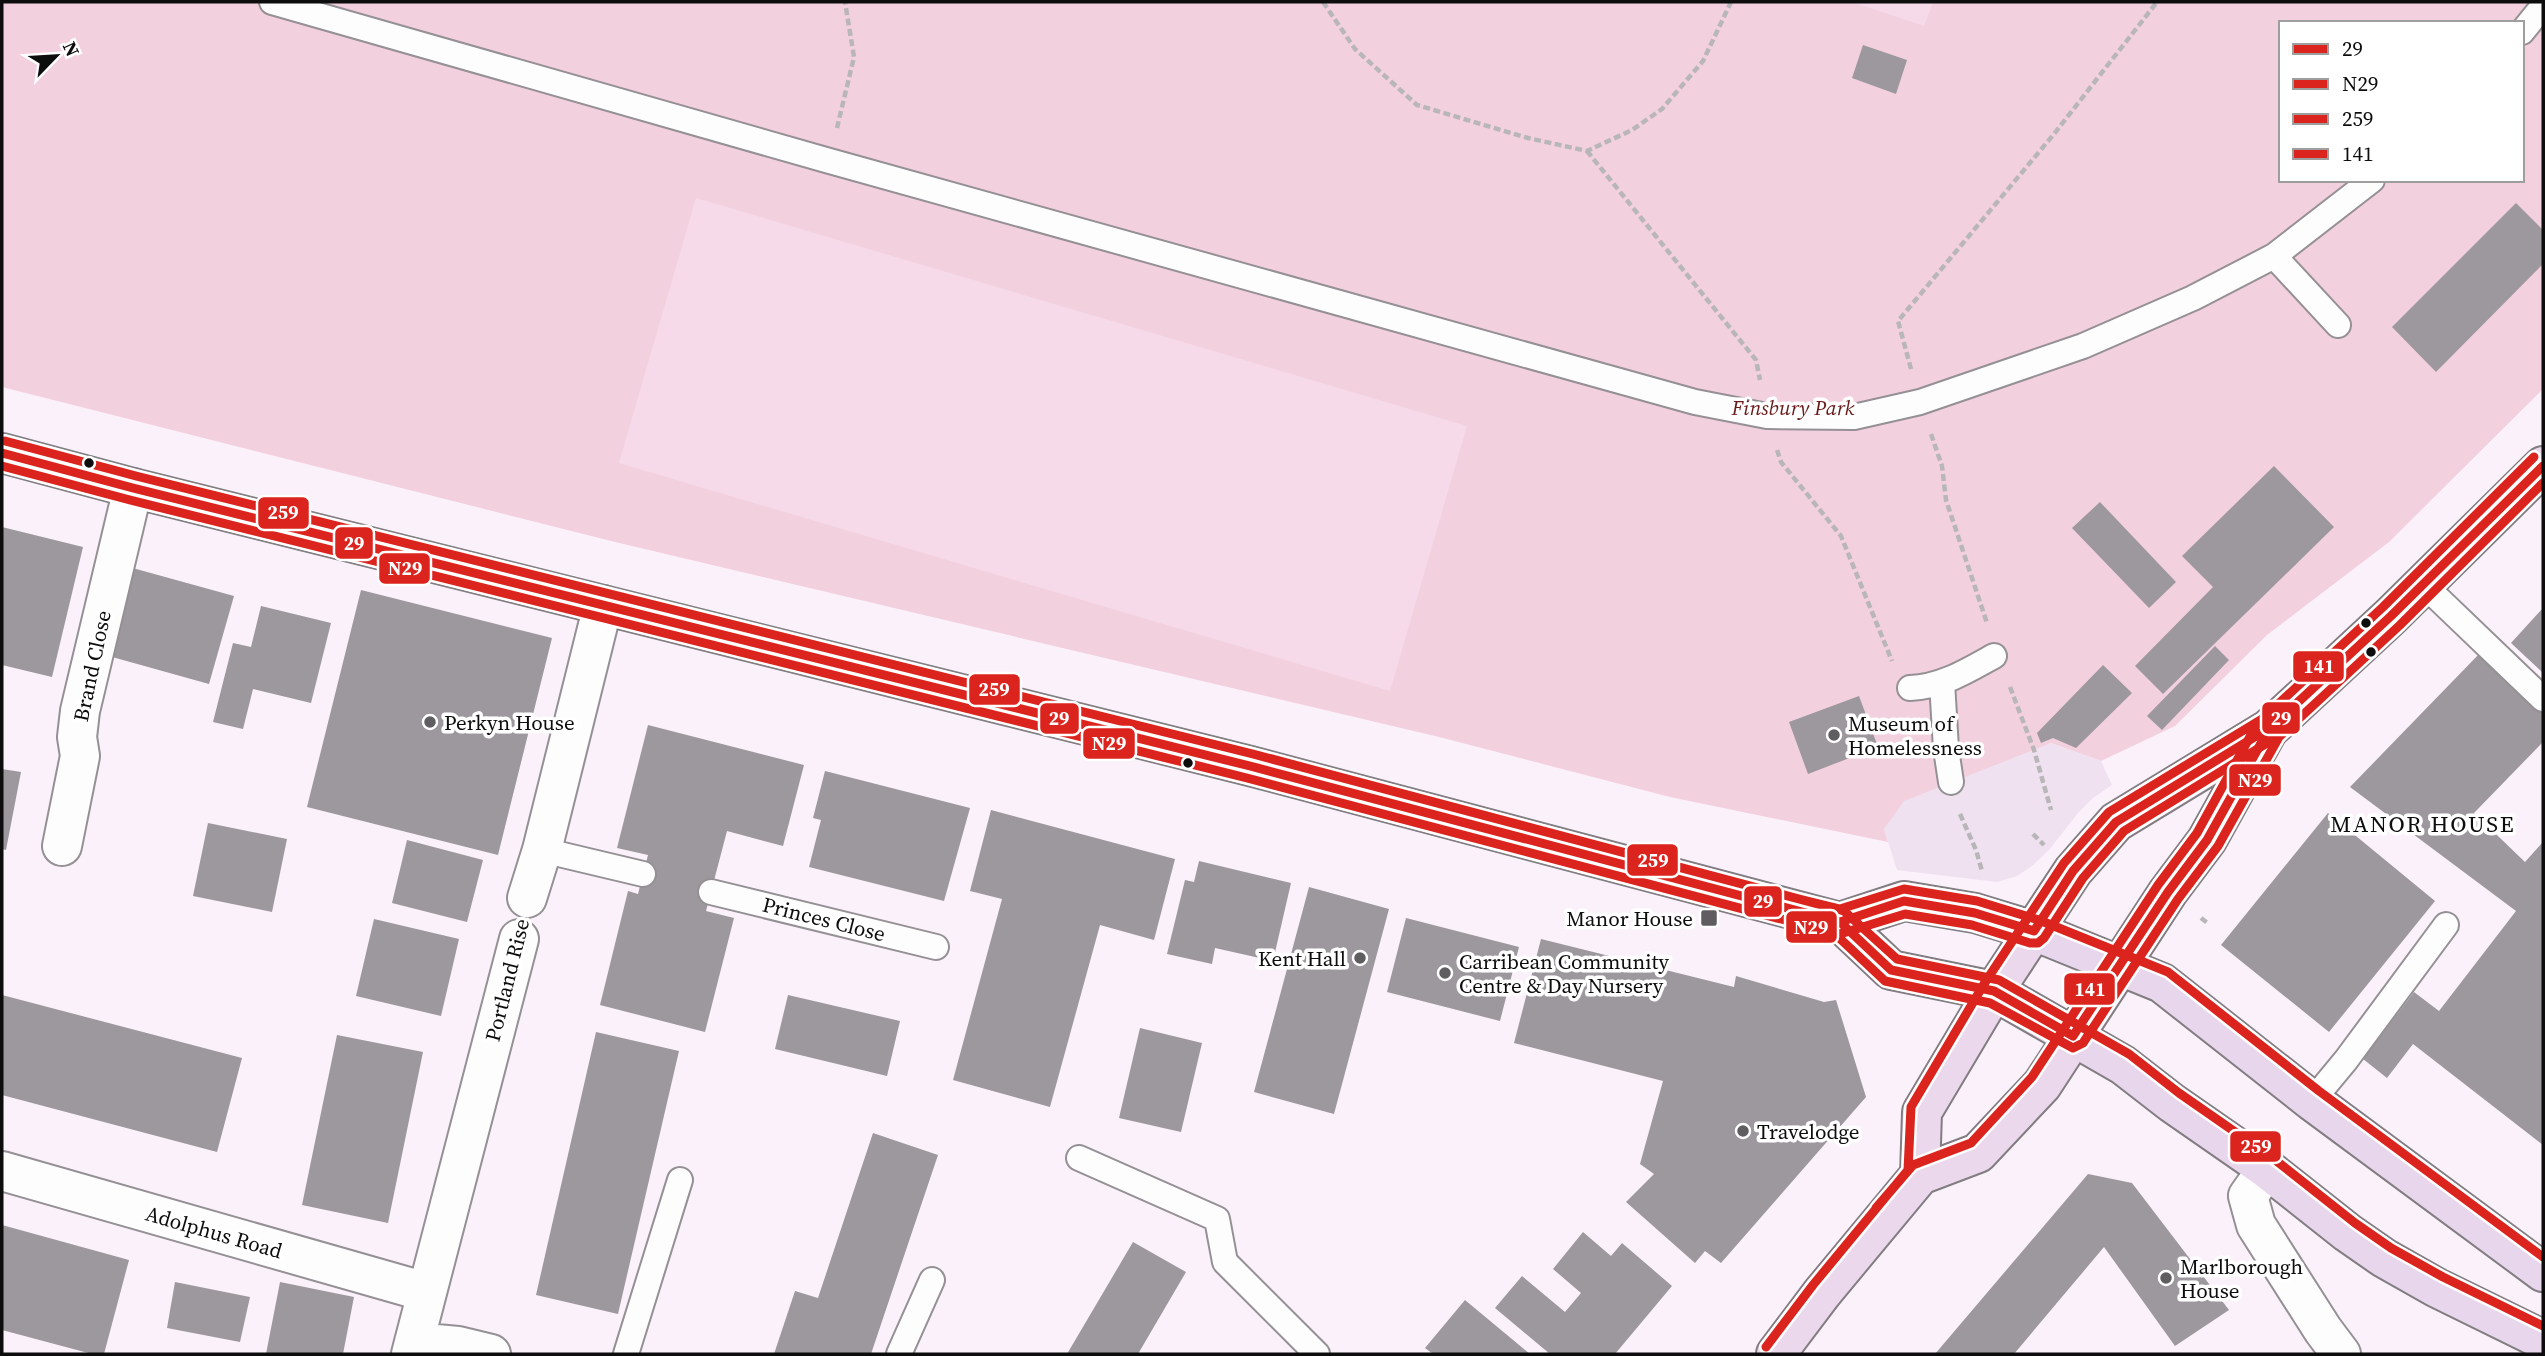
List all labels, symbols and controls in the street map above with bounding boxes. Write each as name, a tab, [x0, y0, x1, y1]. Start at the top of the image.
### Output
north arrow	[21, 21, 91, 91]
legend	[2279, 21, 2524, 182]
text: 29	[2342, 34, 2363, 63]
text: N	[57, 37, 86, 61]
text: N29	[2342, 69, 2378, 98]
text: 259	[2342, 104, 2374, 133]
text: 141	[2342, 139, 2374, 168]
park label: Finsbury Park	[1730, 393, 1855, 422]
unlabelled marker	[82, 456, 96, 470]
line badge: 259	[257, 496, 310, 530]
text: 259	[268, 499, 298, 525]
line badge: 29	[334, 526, 374, 560]
text: 29	[344, 530, 364, 556]
line badge: N29	[378, 552, 431, 585]
text: N29	[388, 555, 422, 581]
street label: Brand Close	[66, 608, 118, 724]
unlabelled marker	[2359, 616, 2373, 630]
unlabelled marker	[2364, 645, 2378, 659]
line badge: 141	[2292, 650, 2345, 683]
text: 141	[2304, 653, 2334, 679]
line badge: 259	[968, 673, 1021, 706]
text: 259	[979, 676, 1009, 702]
line badge: 29	[2261, 701, 2301, 735]
line badge: 29	[1039, 702, 1080, 735]
text: 29	[1049, 705, 1069, 731]
text: 29	[2271, 705, 2291, 731]
place label: Perkyn House	[444, 708, 575, 737]
place label: Museum of Homelessness	[1848, 709, 1982, 762]
marker: Perkyn House	[422, 714, 438, 730]
line badge: N29	[1082, 727, 1136, 760]
marker: Museum of Homelessness	[1826, 727, 1842, 743]
text: N29	[1092, 730, 1126, 756]
unlabelled marker	[1181, 756, 1195, 770]
line badge: N29	[2228, 763, 2282, 797]
text: N29	[2238, 767, 2272, 793]
district label: MANOR HOUSE	[2330, 808, 2516, 840]
line badge: 259	[1626, 843, 1679, 877]
text: 259	[1638, 847, 1668, 873]
line badge: 29	[1743, 885, 1783, 918]
text: 29	[1753, 888, 1773, 914]
street label: Princes Close	[759, 890, 889, 948]
place label: Manor House	[1566, 904, 1693, 933]
marker: Manor House	[1699, 908, 1719, 928]
line badge: N29	[1785, 910, 1838, 944]
text: N29	[1794, 914, 1828, 940]
street label: Portland Rise	[478, 916, 536, 1044]
place label: Kent Hall	[1258, 944, 1346, 973]
place label: Carribean Community Centre & Day Nursery	[1459, 947, 1669, 1000]
marker: Kent Hall	[1352, 950, 1368, 966]
marker: Carribean Community Centre & Day Nursery	[1437, 965, 1453, 981]
line badge: 141	[2063, 972, 2116, 1006]
text: 141	[2075, 976, 2105, 1002]
place label: Travelodge	[1757, 1117, 1860, 1146]
marker: Travelodge	[1735, 1123, 1751, 1139]
line badge: 259	[2229, 1130, 2282, 1163]
text: 259	[2241, 1133, 2271, 1159]
street label: Adolphus Road	[142, 1199, 286, 1265]
place label: Marlborough House	[2180, 1252, 2303, 1305]
marker: Marlborough House	[2158, 1270, 2174, 1286]

